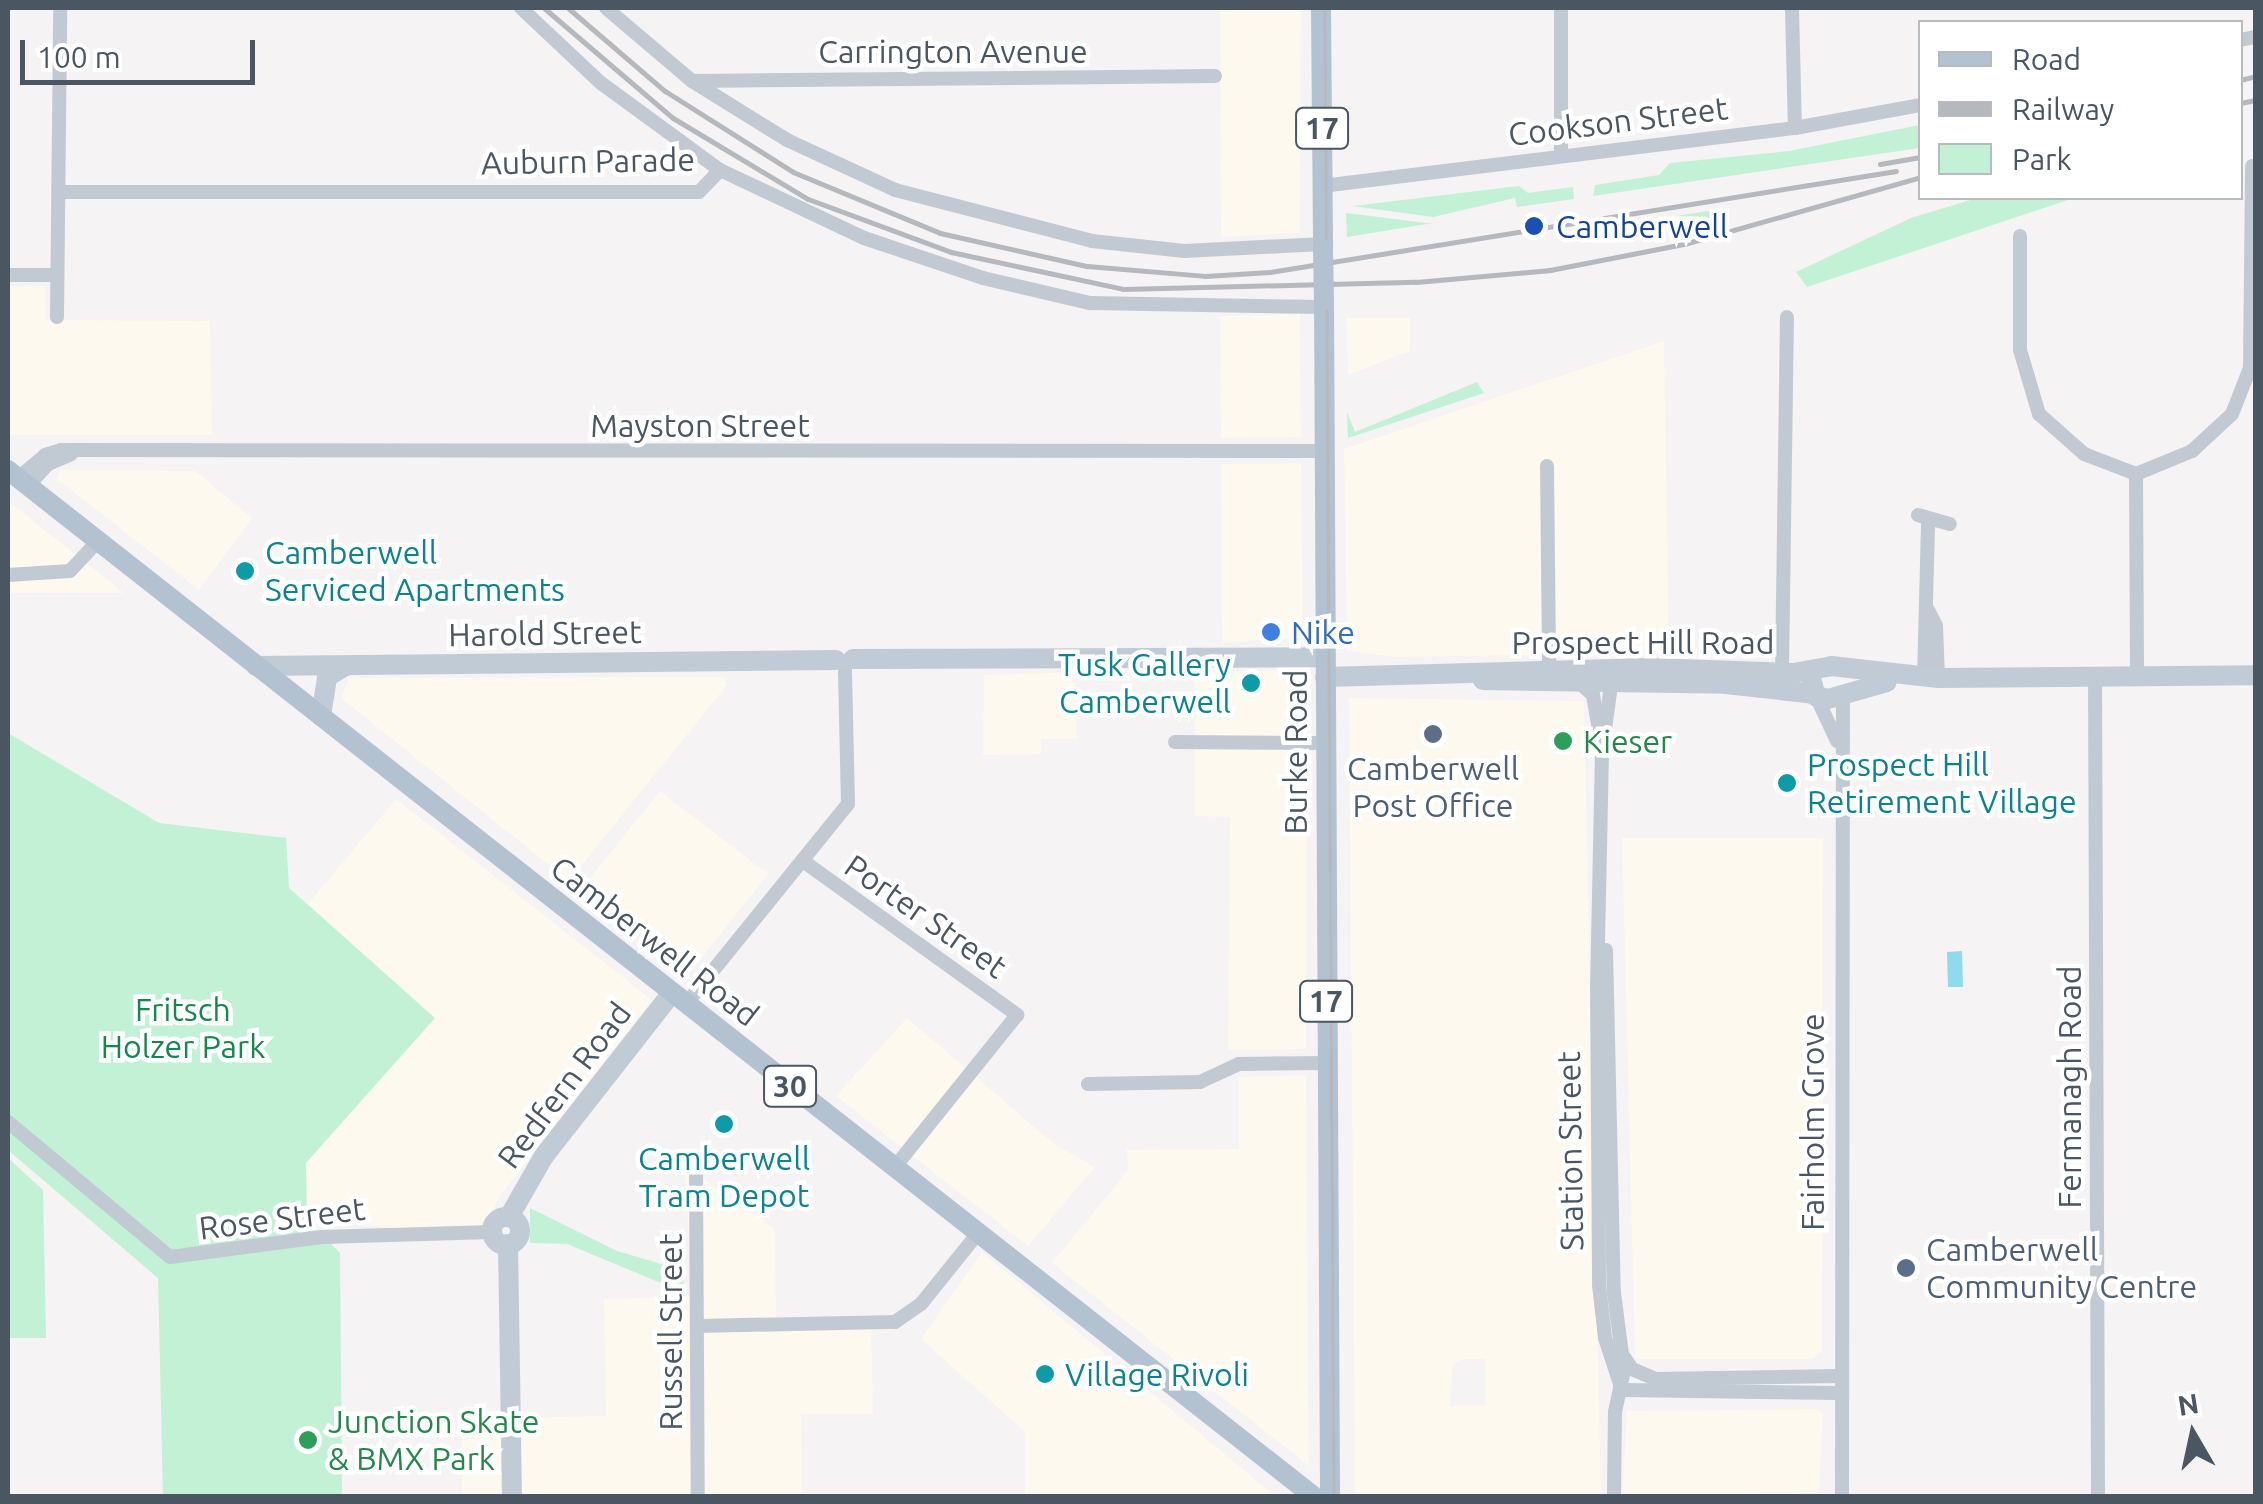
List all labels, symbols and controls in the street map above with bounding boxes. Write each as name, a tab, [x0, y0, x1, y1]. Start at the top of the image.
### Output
scale bar	[25, 20, 260, 82]
legend	[1918, 20, 2243, 200]
street label: Carrington Avenue	[818, 32, 1088, 70]
text: 100 m	[37, 40, 121, 74]
text: Road	[2012, 42, 2081, 76]
street label: Cookson Street	[1506, 88, 1730, 154]
text: Railway	[2012, 92, 2114, 126]
road number: 17	[1294, 103, 1350, 153]
street label: Auburn Parade	[481, 140, 695, 182]
text: Park	[2012, 142, 2072, 176]
place label: Camberwell	[1556, 207, 1728, 245]
marker: Camberwell	[1521, 213, 1547, 239]
street label: Mayston Street	[590, 406, 810, 444]
place label: Camberwell Serviced Apartments	[265, 534, 565, 609]
marker: Camberwell Serviced Apartments	[234, 560, 256, 582]
street label: Harold Street	[448, 612, 642, 654]
place label: Nike	[1291, 613, 1355, 651]
marker: Nike	[1260, 621, 1282, 643]
street label: Prospect Hill Road	[1512, 623, 1774, 661]
place label: Tusk Gallery Camberwell	[1058, 646, 1231, 721]
street label: Burke Road	[1276, 669, 1314, 835]
marker: Tusk Gallery Camberwell	[1240, 672, 1262, 694]
place label: Kieser	[1583, 722, 1672, 760]
marker: Camberwell Post Office	[1422, 723, 1444, 745]
marker: Kieser	[1552, 730, 1574, 752]
place label: Prospect Hill Retirement Village	[1807, 746, 2077, 821]
place label: Camberwell Post Office	[1347, 750, 1519, 825]
marker: Prospect Hill Retirement Village	[1776, 772, 1798, 794]
street label: Porter Street	[838, 846, 1014, 986]
street label: Camberwell Road	[543, 848, 767, 1034]
street label: Fermanagh Road	[2050, 965, 2088, 1209]
road number: 17	[1298, 976, 1354, 1026]
park label: Fritsch Holzer Park	[101, 991, 265, 1066]
street label: Redfern Road	[489, 995, 639, 1175]
street label: Fairholm Grove	[1793, 1013, 1831, 1231]
street label: Station Street	[1549, 1051, 1591, 1251]
road number: 30	[762, 1061, 818, 1111]
marker: Camberwell Tram Depot	[713, 1113, 735, 1135]
place label: Camberwell Tram Depot	[638, 1140, 810, 1215]
street label: Rose Street	[197, 1189, 367, 1247]
place label: Camberwell Community Centre	[1926, 1231, 2197, 1306]
street label: Russell Street	[651, 1233, 689, 1431]
marker: Camberwell Community Centre	[1895, 1257, 1917, 1279]
place label: Village Rivoli	[1065, 1355, 1249, 1393]
marker: Village Rivoli	[1034, 1363, 1056, 1385]
north arrow	[2143, 1384, 2243, 1484]
text: N	[2175, 1387, 2201, 1421]
place label: Junction Skate & BMX Park	[328, 1403, 539, 1478]
marker: Junction Skate & BMX Park	[297, 1429, 319, 1451]

